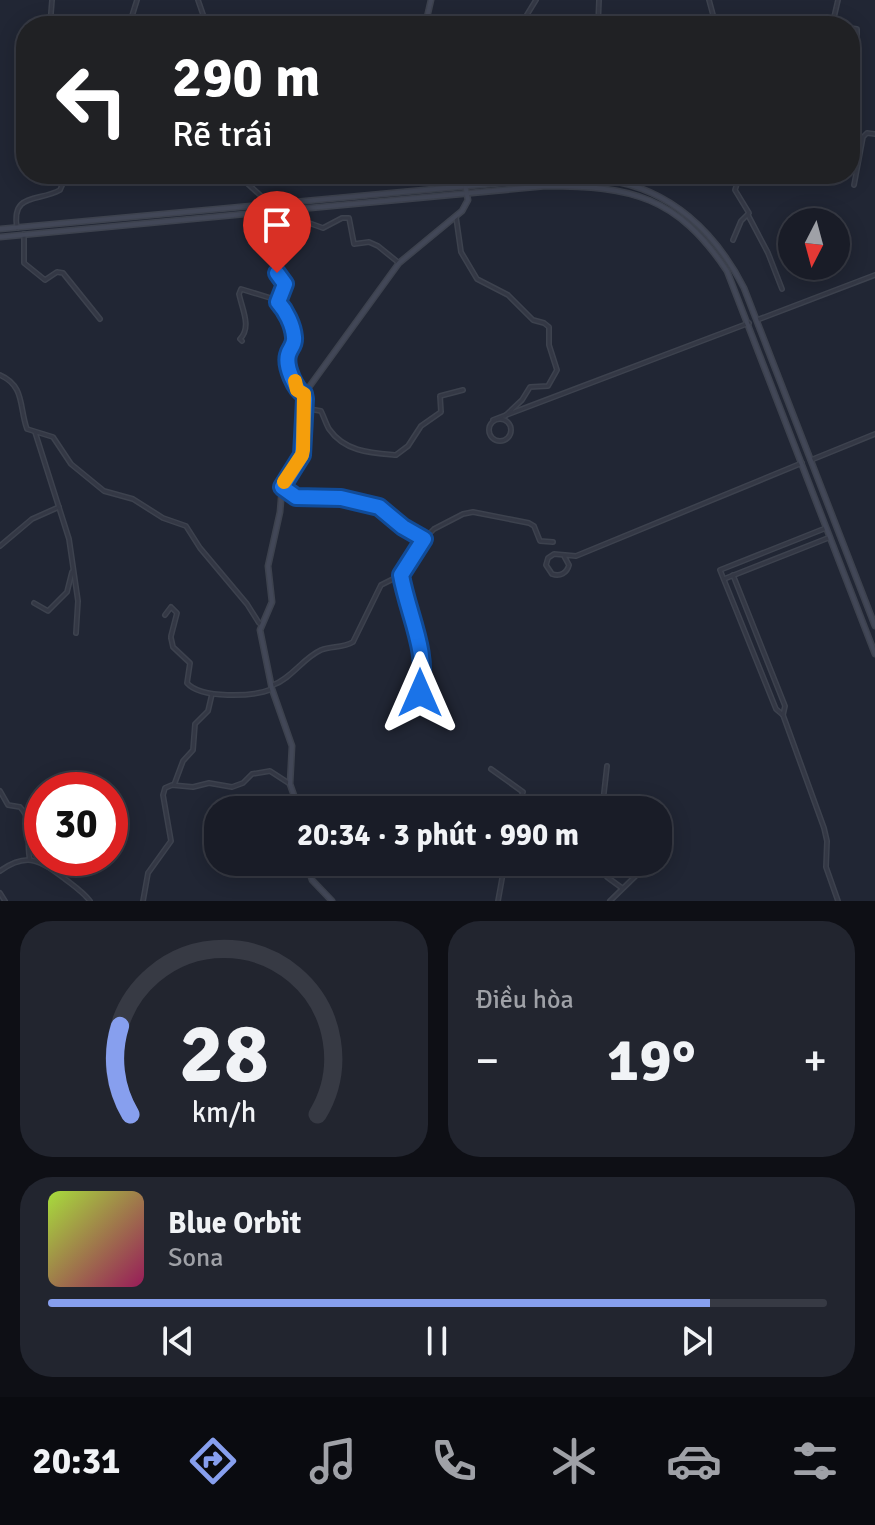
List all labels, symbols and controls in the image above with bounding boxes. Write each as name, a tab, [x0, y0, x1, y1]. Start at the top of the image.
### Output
text: 290 m	[172, 43, 320, 112]
icon: left	[40, 48, 144, 152]
text: Rẽ trái	[172, 112, 273, 157]
pin	[243, 191, 311, 273]
icon: arrive	[255, 203, 299, 247]
north arrow	[778, 208, 850, 280]
map controls	[778, 208, 850, 280]
position arrow	[378, 651, 462, 735]
speed limit sign: 30	[24, 772, 128, 876]
text: 20:34 · 3 phút · 990 m	[297, 817, 579, 854]
text: Điều hòa	[476, 984, 574, 1016]
text: 28	[179, 1003, 269, 1105]
text: 19°	[607, 1024, 696, 1098]
text: −	[476, 1034, 499, 1088]
text: +	[803, 1034, 827, 1088]
text: km/h	[191, 1095, 256, 1130]
text: Blue Orbit	[168, 1205, 301, 1242]
text: Sona	[168, 1242, 223, 1274]
icon: previous	[156, 1319, 200, 1363]
icon: pause	[415, 1319, 459, 1363]
icon: next	[675, 1319, 719, 1363]
icon: directions	[185, 1433, 241, 1489]
icon: music	[305, 1433, 361, 1489]
icon: phone	[426, 1433, 482, 1489]
icon: climate	[546, 1433, 602, 1489]
icon: car	[666, 1433, 722, 1489]
icon: filters	[787, 1433, 843, 1489]
text: 20:31	[32, 1439, 121, 1484]

